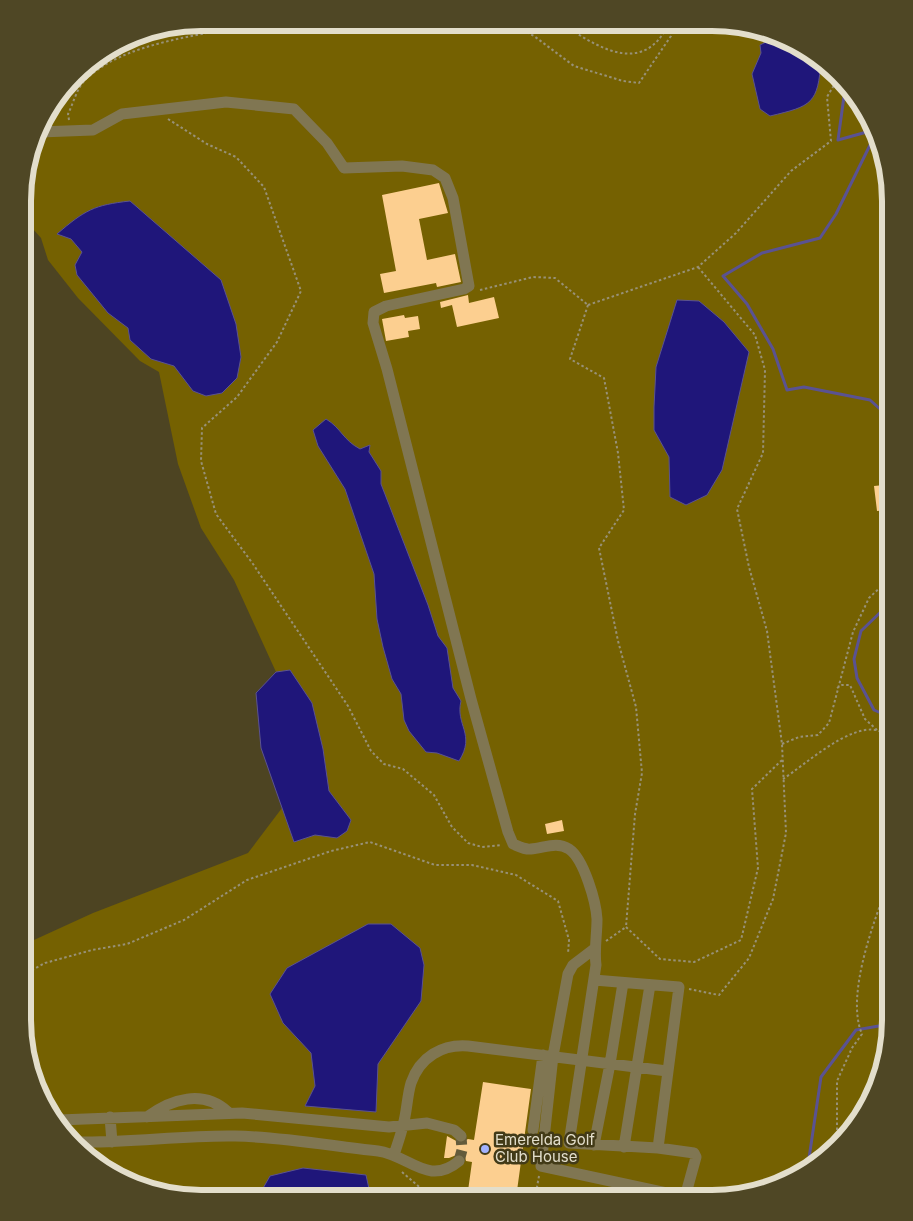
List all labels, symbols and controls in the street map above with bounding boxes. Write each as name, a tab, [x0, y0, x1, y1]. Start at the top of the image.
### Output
place label: Emerelda Golf Club House	[495, 1130, 595, 1166]
marker: Emerelda Golf Club House	[479, 1143, 491, 1155]

